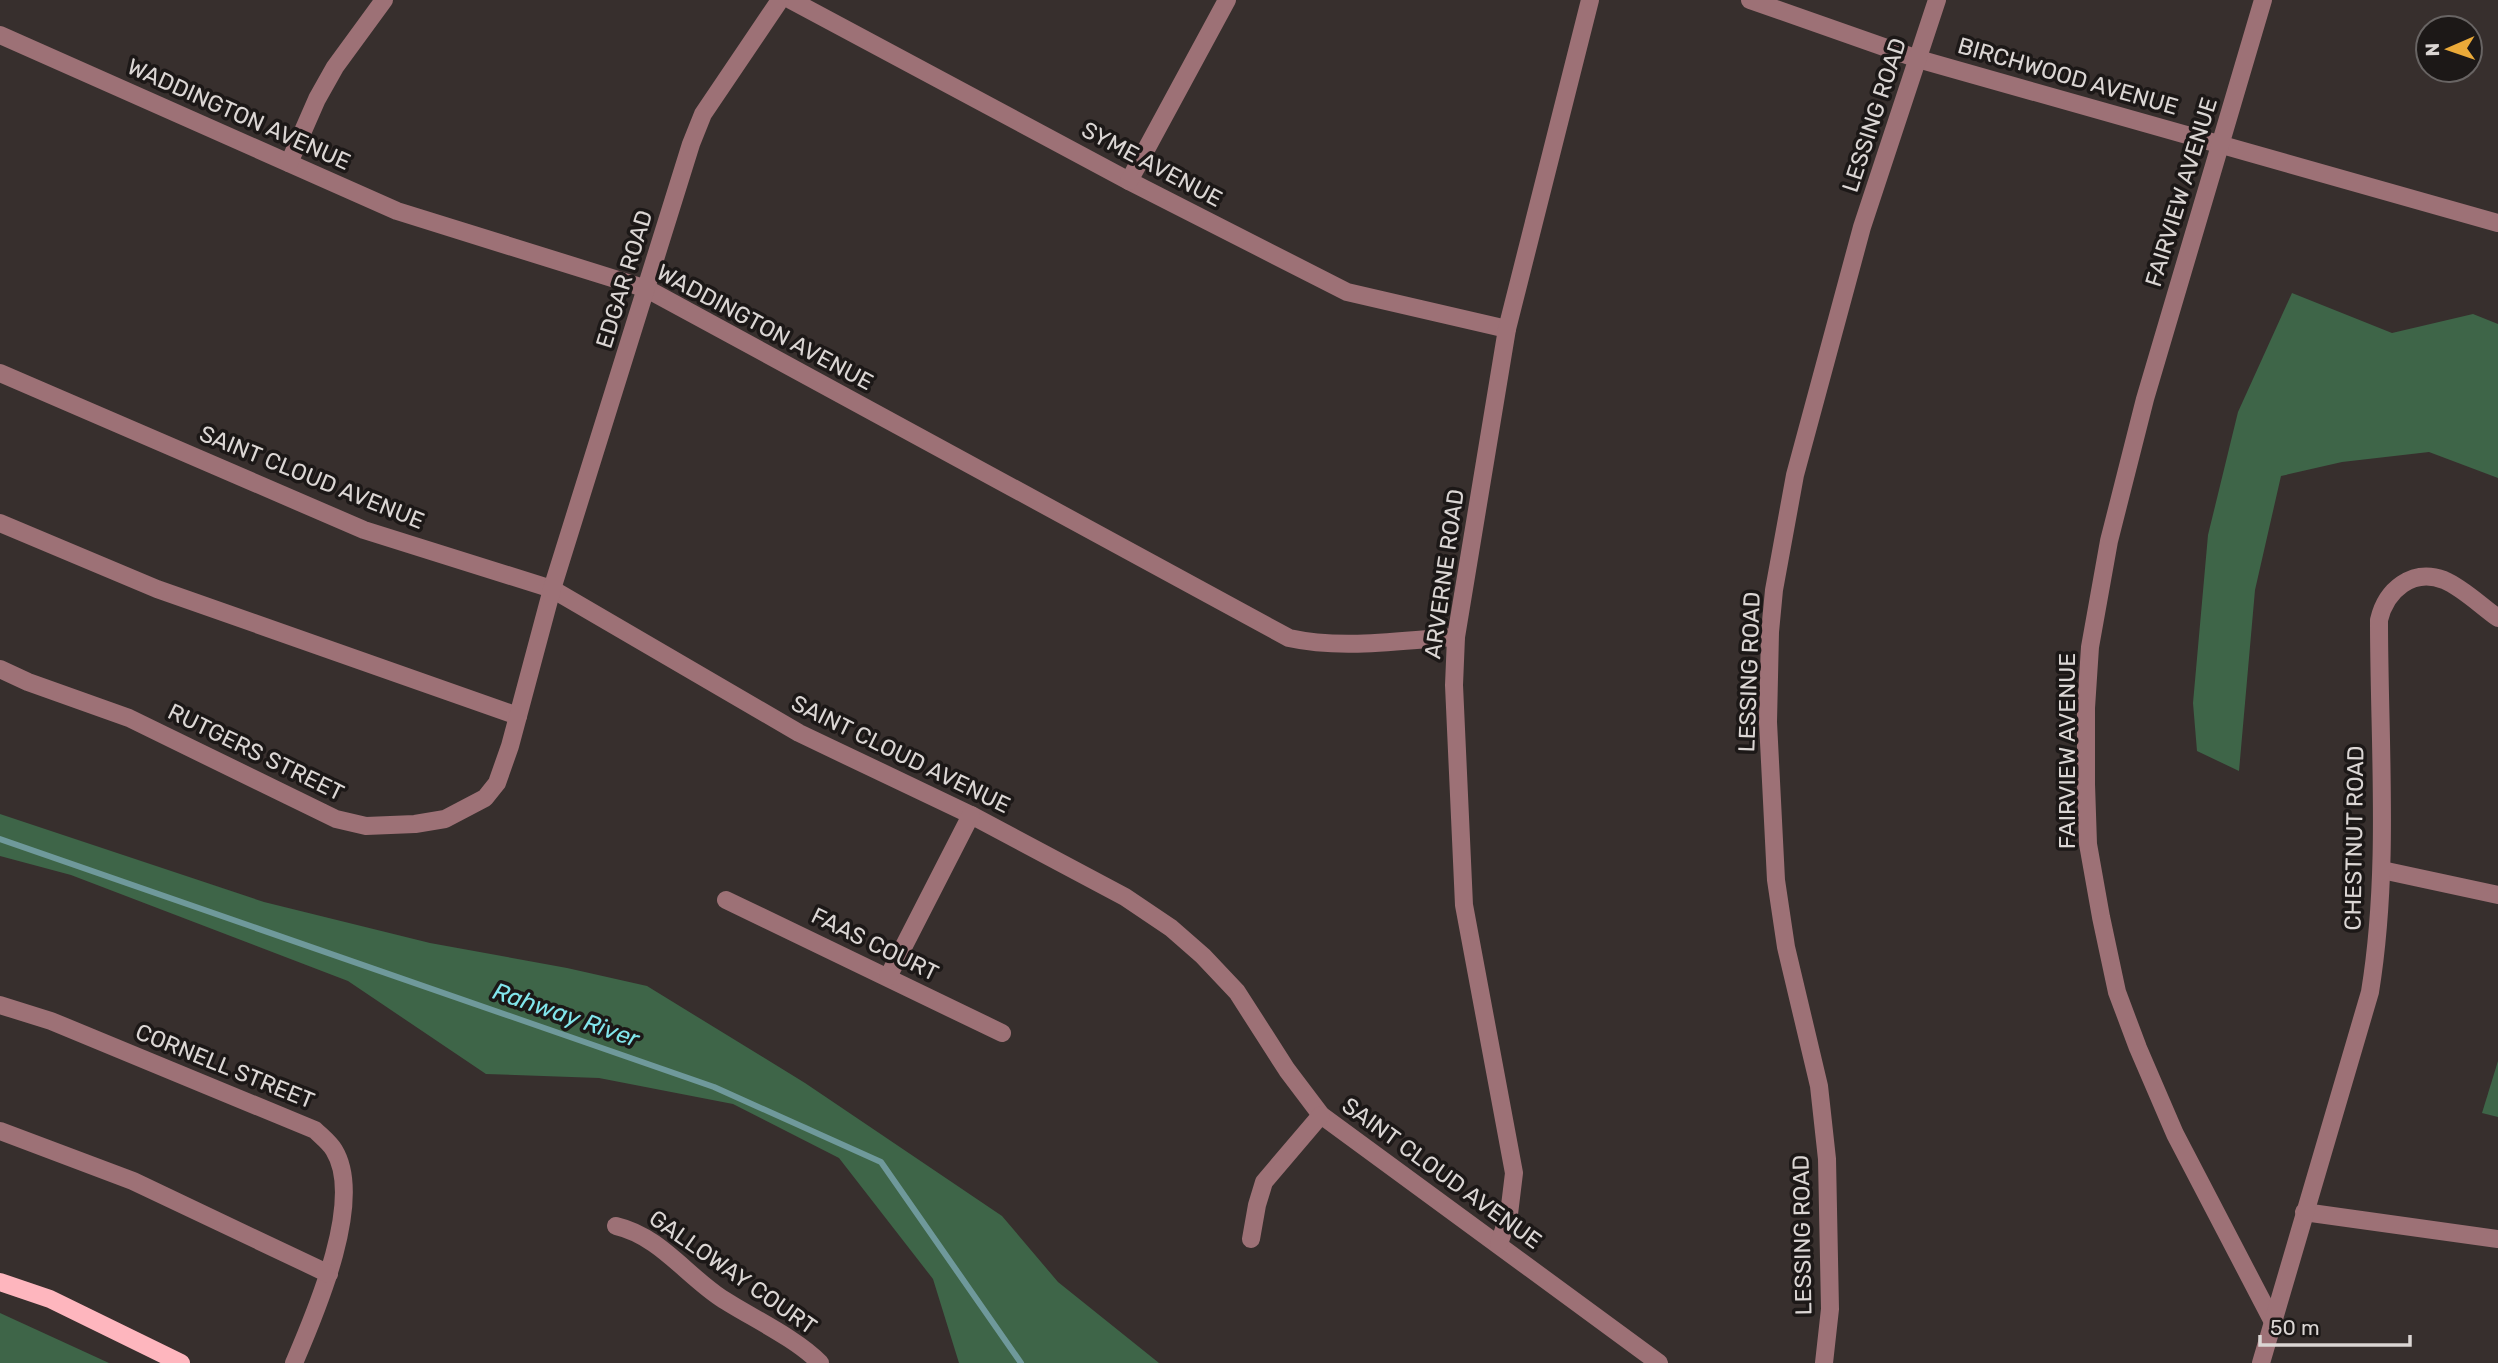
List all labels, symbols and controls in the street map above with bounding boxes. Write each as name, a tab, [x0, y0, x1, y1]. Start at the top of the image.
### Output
north arrow	[2414, 14, 2484, 84]
street label: BIRCHWOOD AVENUE	[1955, 31, 2181, 121]
street label: LESSING ROAD	[1836, 34, 1912, 196]
text: N	[2421, 42, 2444, 57]
street label: WADDINGTON AVENUE	[123, 52, 355, 176]
street label: FAIRVIEW AVENUE	[2139, 94, 2223, 290]
street label: SYME AVENUE	[1077, 115, 1227, 213]
street label: EDGAR ROAD	[590, 207, 658, 351]
street label: WADDINGTON AVENUE	[652, 258, 878, 396]
street label: SAINT CLOUD AVENUE	[195, 419, 429, 535]
street label: ARVERNE ROAD	[1418, 487, 1470, 661]
street label: LESSING ROAD	[1732, 591, 1766, 753]
street label: FAIRVIEW AVENUE	[2053, 653, 2081, 849]
street label: SAINT CLOUD AVENUE	[787, 689, 1015, 819]
street label: RUTGERS STREET	[163, 697, 349, 807]
street label: CHESTNUT ROAD	[2338, 745, 2370, 931]
street label: FAAS COURT	[807, 901, 943, 987]
water label: Rahway River	[489, 977, 644, 1053]
street label: CORNELL STREET	[131, 1017, 319, 1115]
street label: SAINT CLOUD AVENUE	[1337, 1091, 1547, 1255]
street label: LESSING ROAD	[1787, 1154, 1817, 1316]
street label: GALLOWAY COURT	[644, 1204, 822, 1340]
scale bar	[2260, 1304, 2410, 1348]
text: 50 m	[2270, 1315, 2320, 1340]

